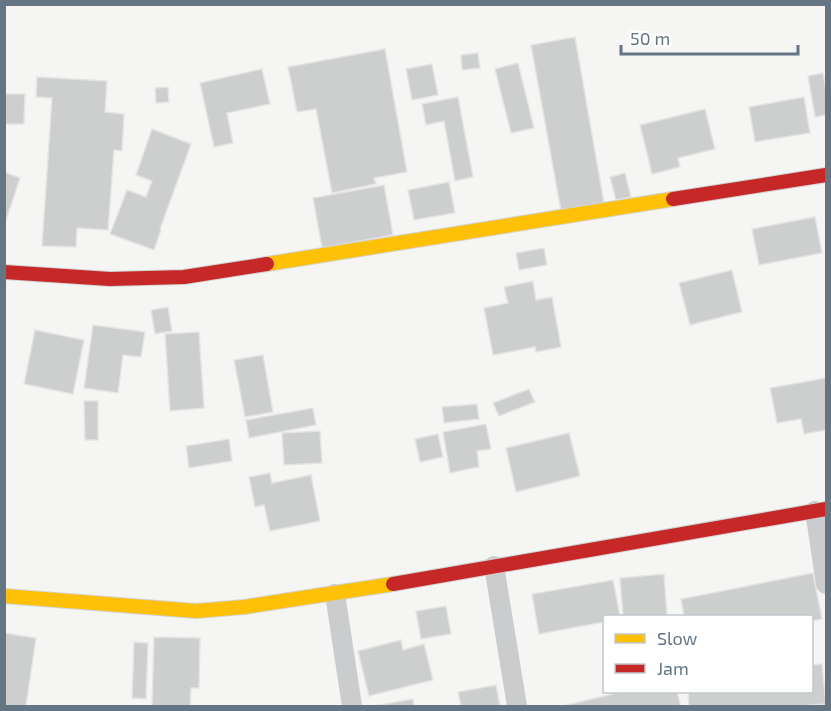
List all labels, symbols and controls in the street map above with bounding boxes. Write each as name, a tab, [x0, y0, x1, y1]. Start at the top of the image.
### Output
scale bar	[621, 18, 798, 56]
text: 50 m	[630, 27, 670, 49]
legend	[603, 615, 813, 693]
text: Slow	[657, 627, 698, 649]
text: Jam	[657, 657, 689, 679]

